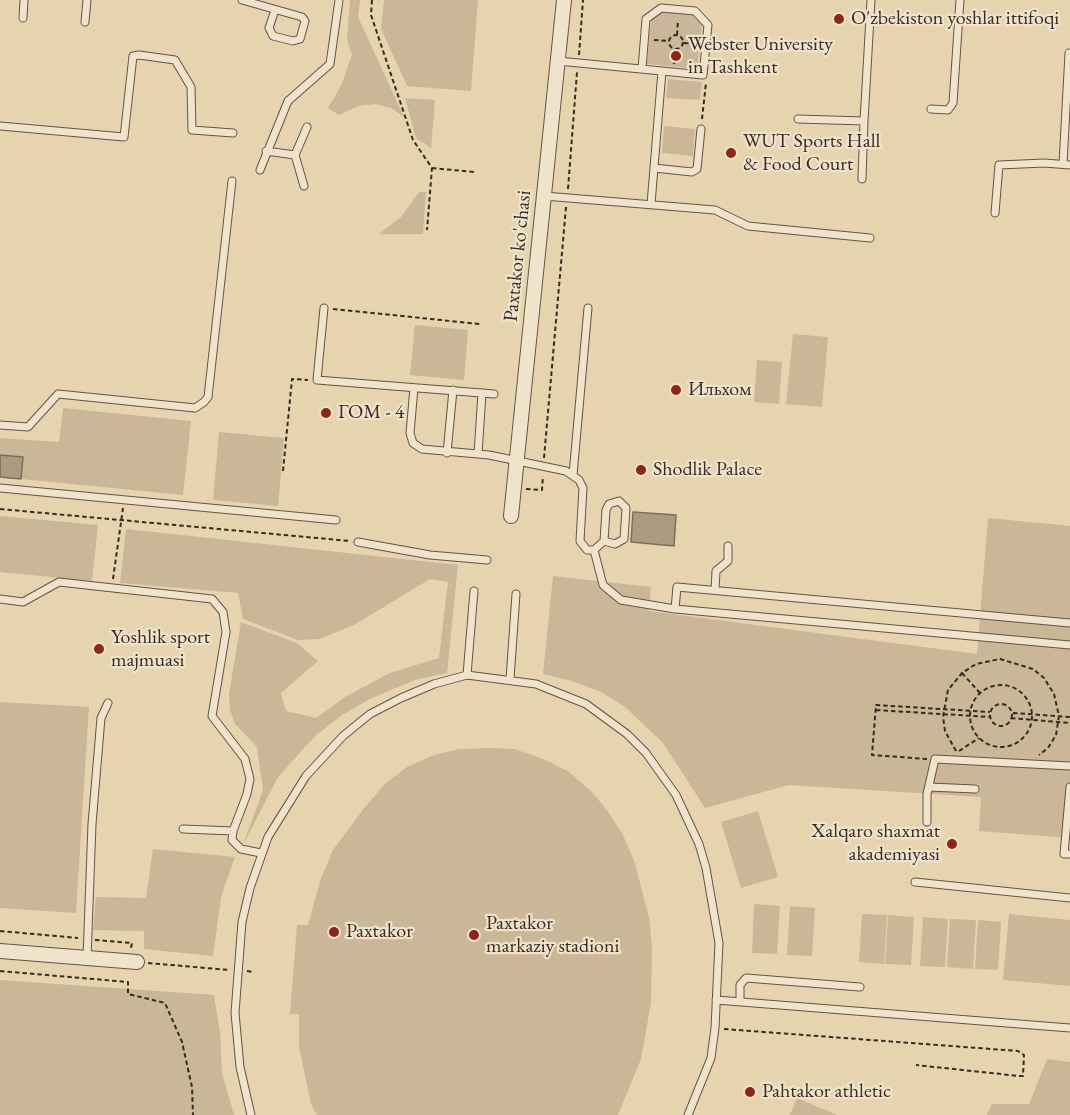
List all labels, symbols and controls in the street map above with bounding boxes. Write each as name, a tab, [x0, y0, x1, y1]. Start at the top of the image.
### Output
place label: O'zbekiston yoshlar ittifoqi	[851, 7, 1059, 31]
marker: O'zbekiston yoshlar ittifoqi	[832, 12, 846, 26]
place label: Webster University in Tashkent	[688, 33, 833, 80]
marker: Webster University in Tashkent	[669, 49, 683, 63]
place label: WUT Sports Hall & Food Court	[743, 130, 880, 177]
marker: WUT Sports Hall & Food Court	[724, 146, 738, 160]
street label: Paxtakor ko'chasi	[499, 189, 537, 323]
place label: Ильхом	[688, 378, 751, 402]
marker: Ильхом	[669, 383, 683, 397]
place label: ГОМ - 4	[338, 401, 404, 425]
marker: ГОМ - 4	[319, 406, 333, 420]
place label: Shodlik Palace	[653, 458, 762, 482]
marker: Shodlik Palace	[634, 463, 648, 477]
place label: Yoshlik sport majmuasi	[111, 626, 210, 673]
marker: Yoshlik sport majmuasi	[92, 642, 106, 656]
place label: Xalqaro shaxmat akademiyasi	[811, 820, 940, 867]
marker: Xalqaro shaxmat akademiyasi	[945, 837, 959, 851]
place label: Paxtakor markaziy stadioni	[486, 912, 619, 959]
place label: Paxtakor	[346, 920, 413, 944]
marker: Paxtakor	[327, 925, 341, 939]
marker: Paxtakor markaziy stadioni	[467, 928, 481, 942]
place label: Pahtakor athletic	[762, 1080, 891, 1104]
marker: Pahtakor athletic	[743, 1085, 757, 1099]

